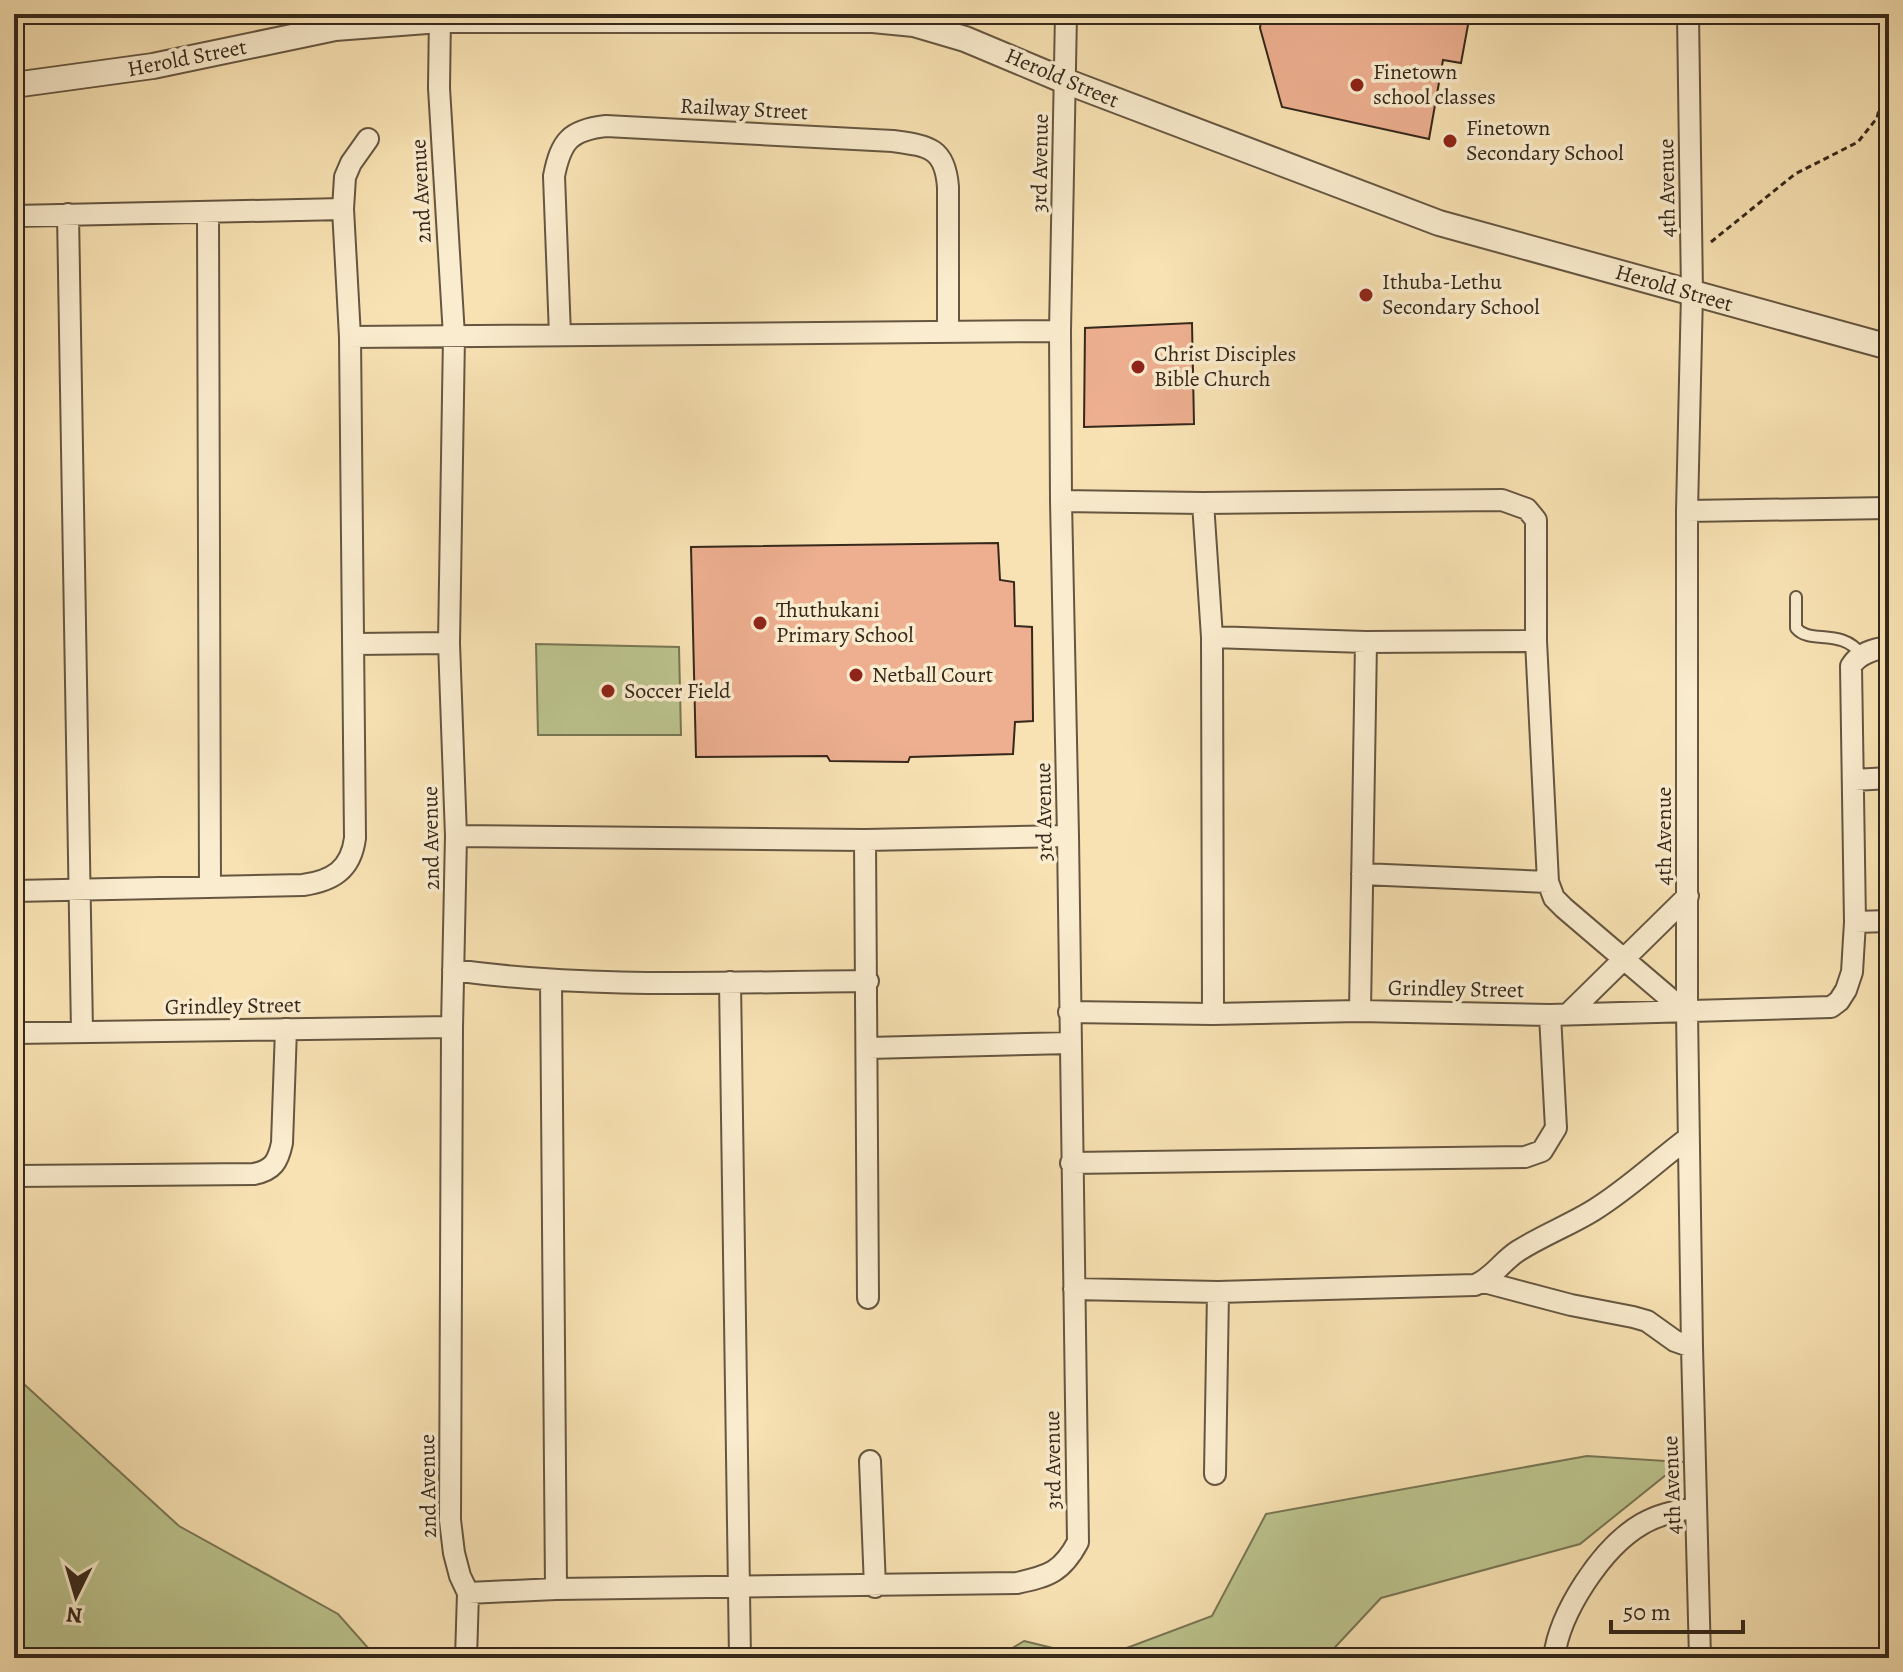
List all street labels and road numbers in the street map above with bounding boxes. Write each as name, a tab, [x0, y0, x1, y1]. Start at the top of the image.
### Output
street label: Herold Street	[125, 32, 249, 84]
street label: Herold Street	[1001, 41, 1123, 115]
street label: Railway Street	[679, 91, 809, 127]
street label: 3rd Avenue	[1024, 113, 1056, 213]
street label: 2nd Avenue	[403, 138, 439, 244]
street label: 4th Avenue	[1651, 138, 1683, 238]
street label: Herold Street	[1612, 257, 1736, 319]
street label: 3rd Avenue	[1028, 762, 1060, 862]
street label: 2nd Avenue	[415, 786, 447, 890]
street label: 4th Avenue	[1649, 787, 1679, 885]
street label: Grindley Street	[1388, 973, 1524, 1005]
street label: Grindley Street	[165, 990, 301, 1022]
street label: 3rd Avenue	[1037, 1410, 1069, 1510]
street label: 2nd Avenue	[412, 1434, 444, 1538]
street label: 4th Avenue	[1655, 1435, 1689, 1535]

